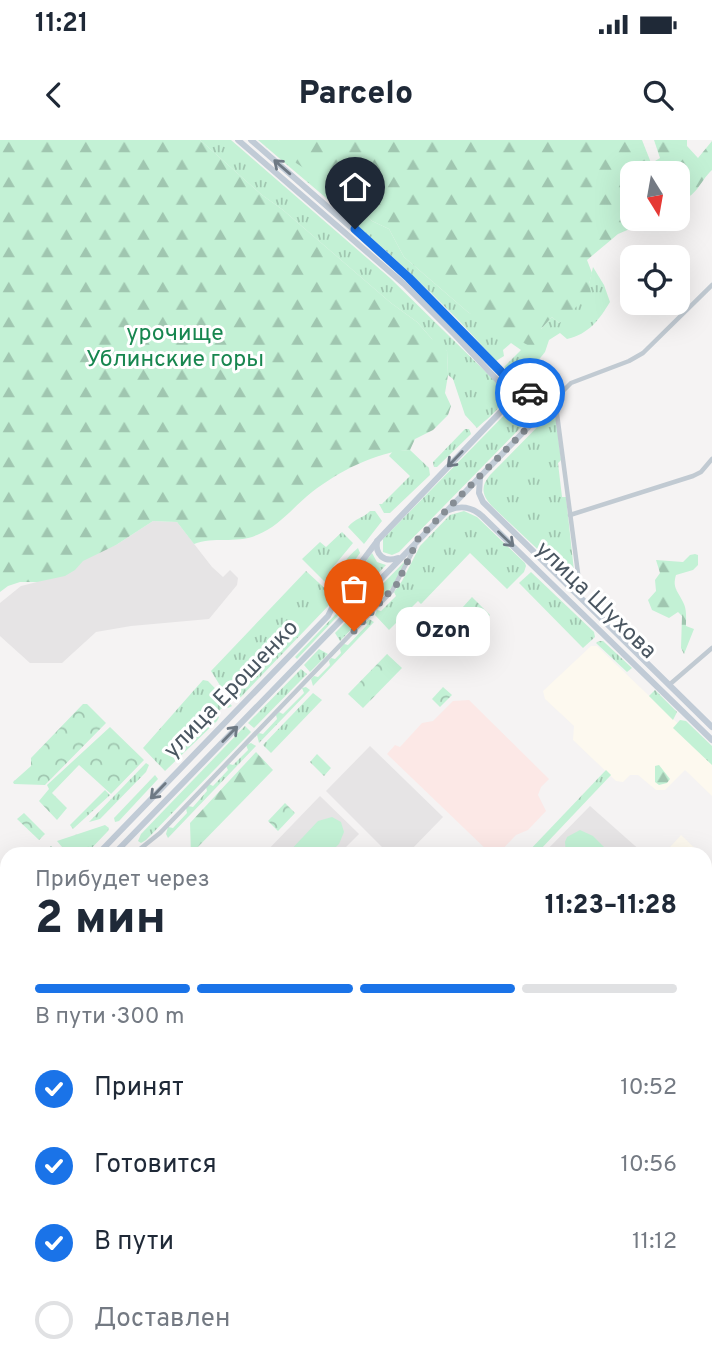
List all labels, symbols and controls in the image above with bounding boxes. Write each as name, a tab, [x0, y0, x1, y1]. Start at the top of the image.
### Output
text: 11:21	[35, 8, 88, 41]
text: Parcelo	[299, 75, 413, 115]
icon: back	[35, 76, 73, 114]
icon: search	[639, 76, 677, 114]
pin	[325, 157, 385, 229]
one-way arrow	[274, 159, 292, 175]
north arrow	[620, 161, 690, 231]
map controls	[620, 161, 690, 315]
icon: home	[336, 168, 374, 206]
button: locate	[620, 245, 690, 315]
park label: урочище Ублинские горы	[86, 320, 264, 375]
courier	[495, 358, 565, 428]
icon: car	[511, 374, 549, 412]
one-way arrow	[446, 450, 463, 467]
one-way arrow	[497, 530, 514, 547]
street label: улица Шухова	[528, 536, 662, 666]
pin	[324, 559, 384, 631]
icon: bag	[335, 570, 373, 608]
callout: Ozon	[396, 606, 490, 656]
street label: улица Ерошенко	[158, 614, 306, 766]
text: Ozon	[415, 617, 471, 646]
one-way arrow	[221, 726, 238, 743]
one-way arrow	[149, 783, 166, 800]
text: Прибудет через	[35, 866, 210, 895]
text: 11:23–11:28	[545, 890, 677, 923]
text: 2 мин	[35, 891, 166, 950]
text: В пути · 300 m	[35, 1003, 184, 1032]
icon: check	[35, 1070, 73, 1108]
text: Принят	[94, 1072, 184, 1105]
text: 10:52	[620, 1074, 677, 1103]
icon: check	[35, 1147, 73, 1185]
text: Готовится	[94, 1149, 217, 1182]
text: 10:56	[620, 1151, 677, 1180]
icon: check	[35, 1224, 73, 1262]
text: В пути	[94, 1226, 174, 1259]
text: 11:12	[632, 1228, 677, 1257]
text: Доставлен	[94, 1303, 230, 1336]

